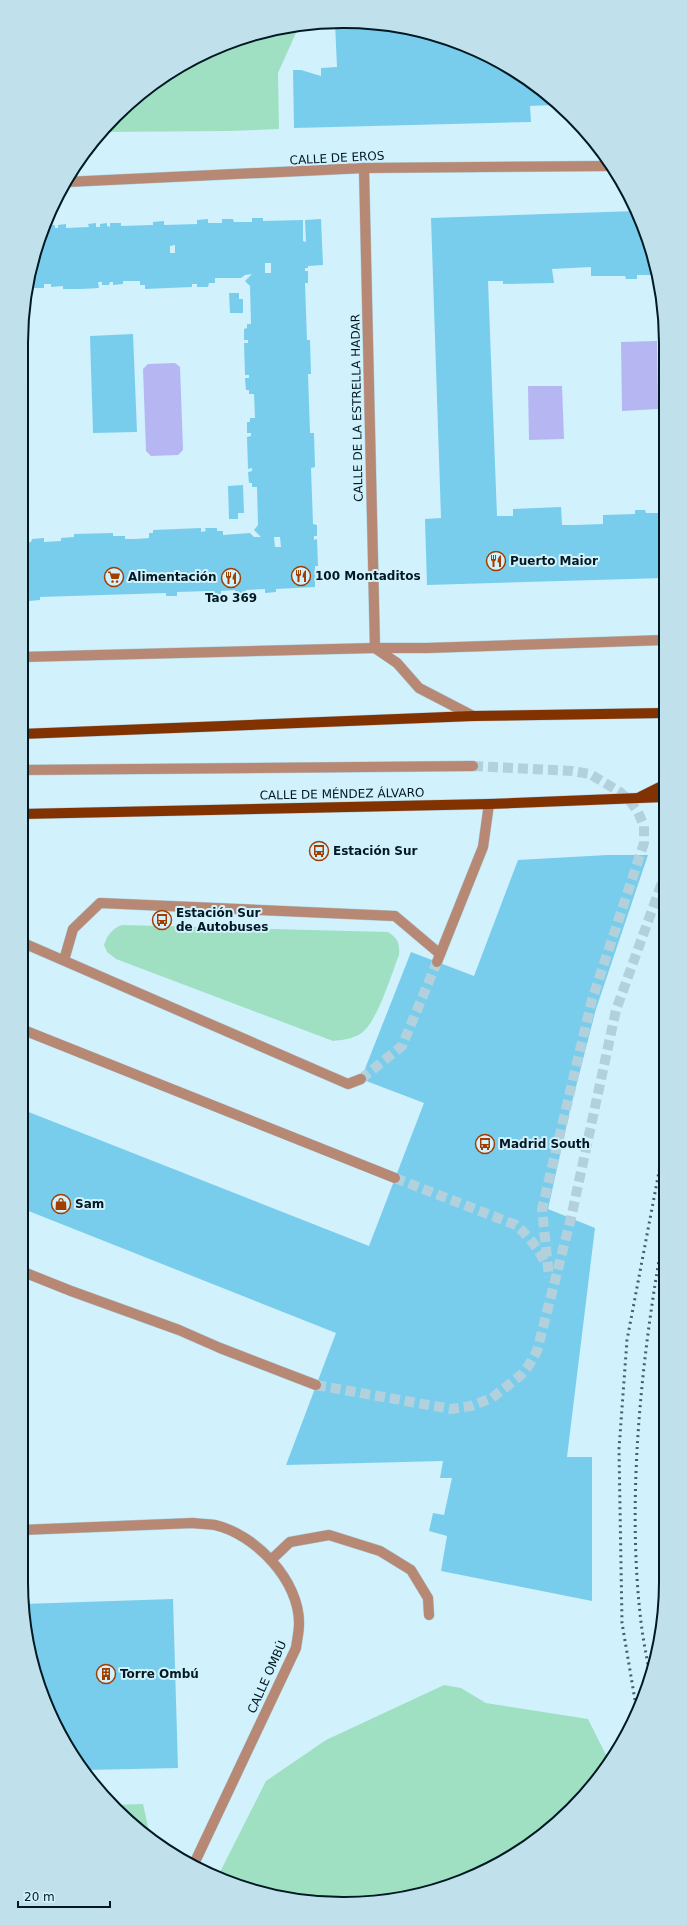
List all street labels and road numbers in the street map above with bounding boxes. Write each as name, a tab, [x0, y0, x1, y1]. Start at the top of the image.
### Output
street label: CALLE DE EROS	[289, 149, 385, 167]
street label: CALLE DE LA ESTRELLA HADAR	[348, 314, 366, 502]
street label: CALLE DE MÉNDEZ ÁLVARO	[259, 785, 425, 802]
street label: CALLE OMBÚ	[244, 1638, 289, 1716]

